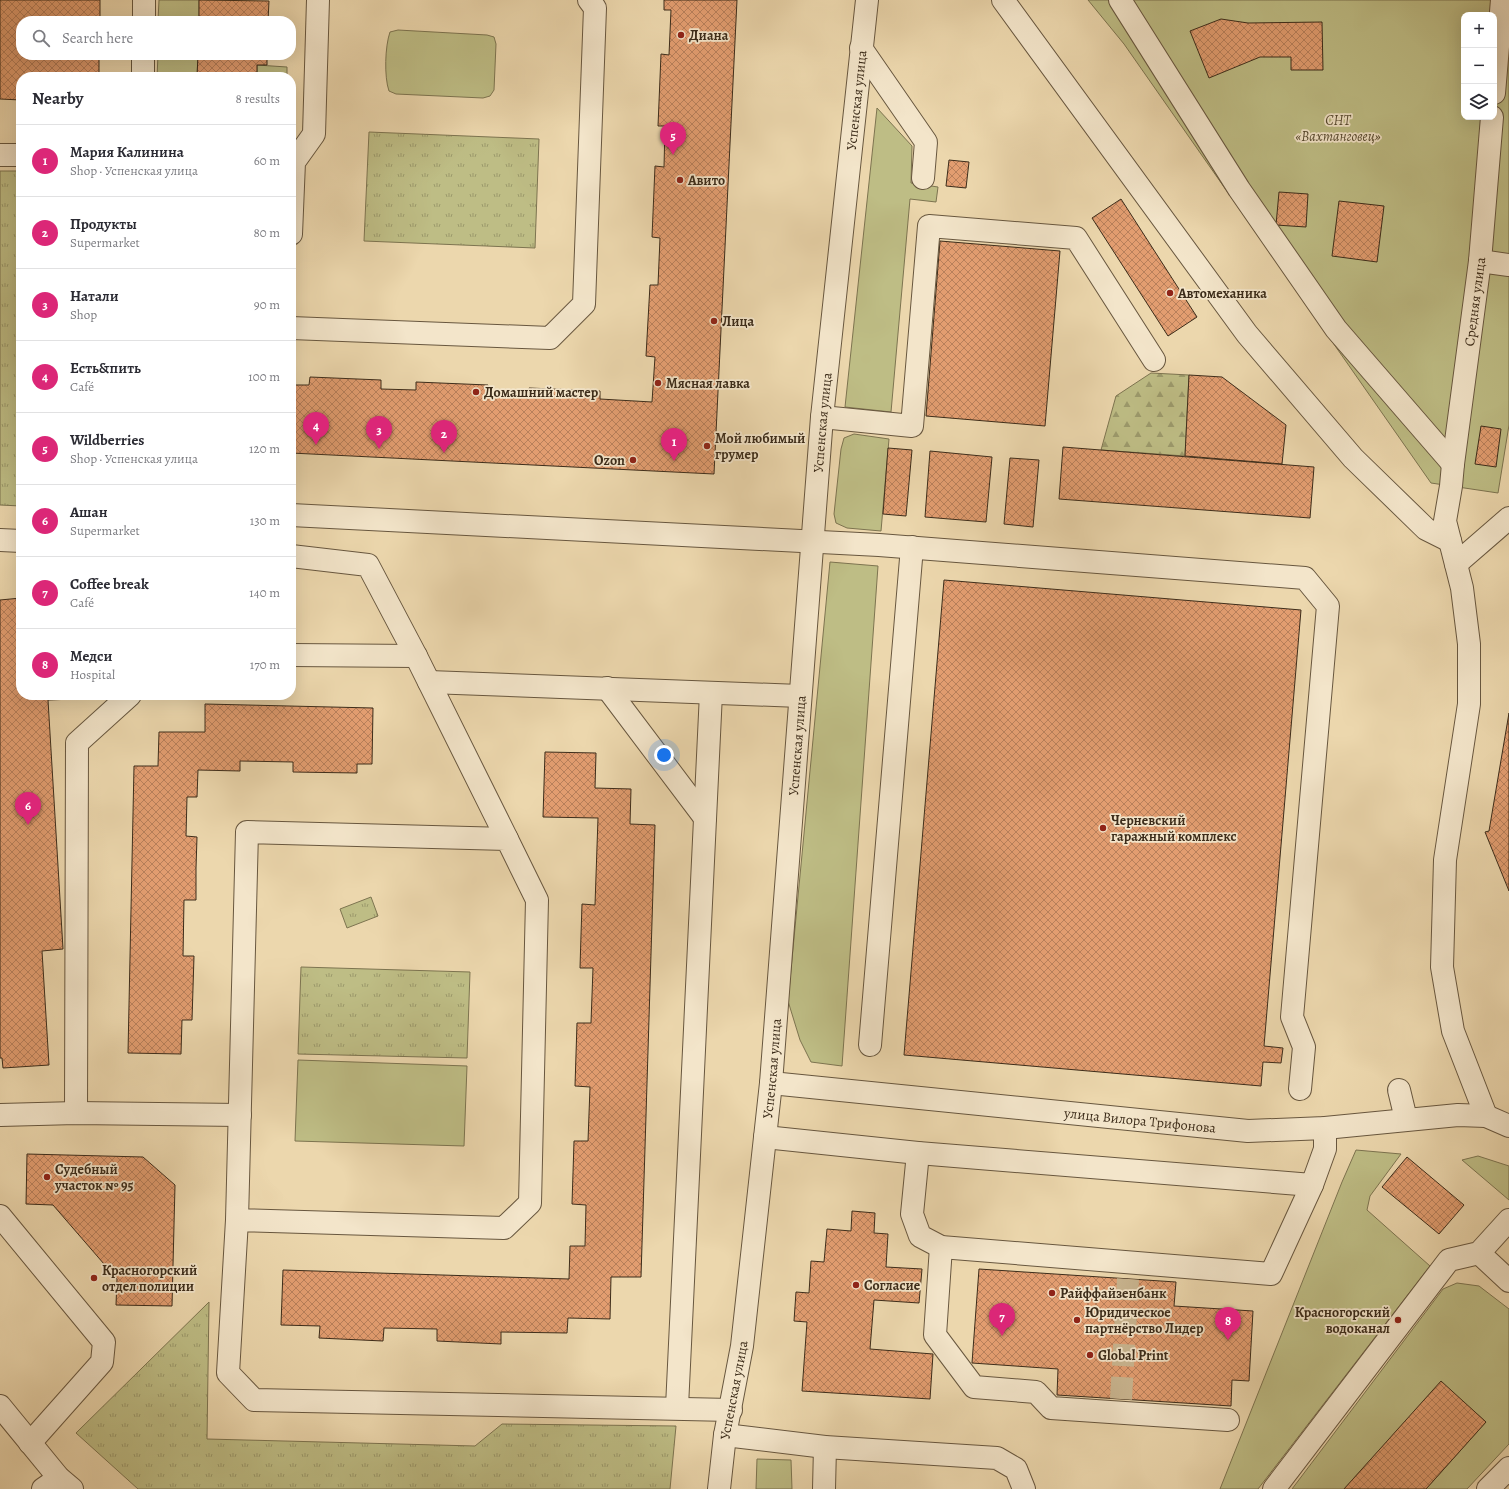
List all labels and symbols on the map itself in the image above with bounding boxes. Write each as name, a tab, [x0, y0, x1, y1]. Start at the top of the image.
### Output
place label: Диана	[689, 26, 729, 45]
marker: Диана	[676, 30, 686, 40]
street label: Успенская улица	[841, 49, 871, 151]
park label: СНТ «Вахтанговец»	[1295, 111, 1381, 146]
pin: 5	[660, 122, 686, 155]
place label: Авито	[687, 171, 725, 190]
marker: Авито	[675, 175, 685, 185]
street label: Средняя улица	[1459, 256, 1490, 347]
place label: Автомеханика	[1177, 284, 1267, 303]
marker: Автомеханика	[1165, 288, 1175, 298]
place label: Лица	[722, 312, 755, 331]
marker: Лица	[709, 316, 719, 326]
street label: Успенская улица	[808, 371, 836, 473]
place label: Мясная лавка	[666, 374, 750, 393]
marker: Мясная лавка	[653, 378, 663, 388]
place label: Домашний мастер	[484, 383, 599, 402]
marker: Домашний мастер	[471, 387, 481, 397]
pin: 4	[303, 412, 329, 445]
pin: 3	[366, 416, 392, 449]
pin: 2	[431, 420, 457, 453]
pin: 1	[661, 428, 687, 461]
place label: Мой любимый грумер	[715, 429, 805, 464]
marker: Мой любимый грумер	[702, 441, 712, 451]
place label: Ozon	[594, 451, 625, 470]
marker: Ozon	[628, 455, 638, 465]
street label: Успенская улица	[784, 694, 810, 796]
your location	[654, 745, 674, 765]
pin: 6	[15, 792, 41, 825]
place label: Черневский гаражный комплекс	[1111, 811, 1237, 846]
marker: Черневский гаражный комплекс	[1098, 823, 1108, 833]
street label: Успенская улица	[758, 1017, 785, 1120]
street label: улица Вилора Трифонова	[1062, 1103, 1217, 1137]
place label: Судебный участок № 95	[54, 1160, 134, 1195]
marker: Судебный участок № 95	[42, 1172, 52, 1182]
place label: Красногорский отдел полиции	[102, 1261, 197, 1296]
marker: Красногорский отдел полиции	[89, 1273, 99, 1283]
place label: Согласие	[864, 1276, 921, 1295]
marker: Согласие	[851, 1280, 861, 1290]
place label: Райффайзенбанк	[1060, 1284, 1167, 1303]
marker: Райффайзенбанк	[1047, 1288, 1057, 1298]
pin: 7	[989, 1303, 1015, 1336]
place label: Юридическое партнёрство Лидер	[1085, 1303, 1204, 1338]
place label: Красногорский водоканал	[1295, 1303, 1390, 1338]
pin: 8	[1215, 1307, 1241, 1340]
marker: Юридическое партнёрство Лидер	[1072, 1315, 1082, 1325]
marker: Красногорский водоканал	[1393, 1315, 1403, 1325]
street label: Успенская улица	[715, 1339, 752, 1441]
place label: Global Print	[1098, 1346, 1169, 1365]
marker: Global Print	[1085, 1350, 1095, 1360]

